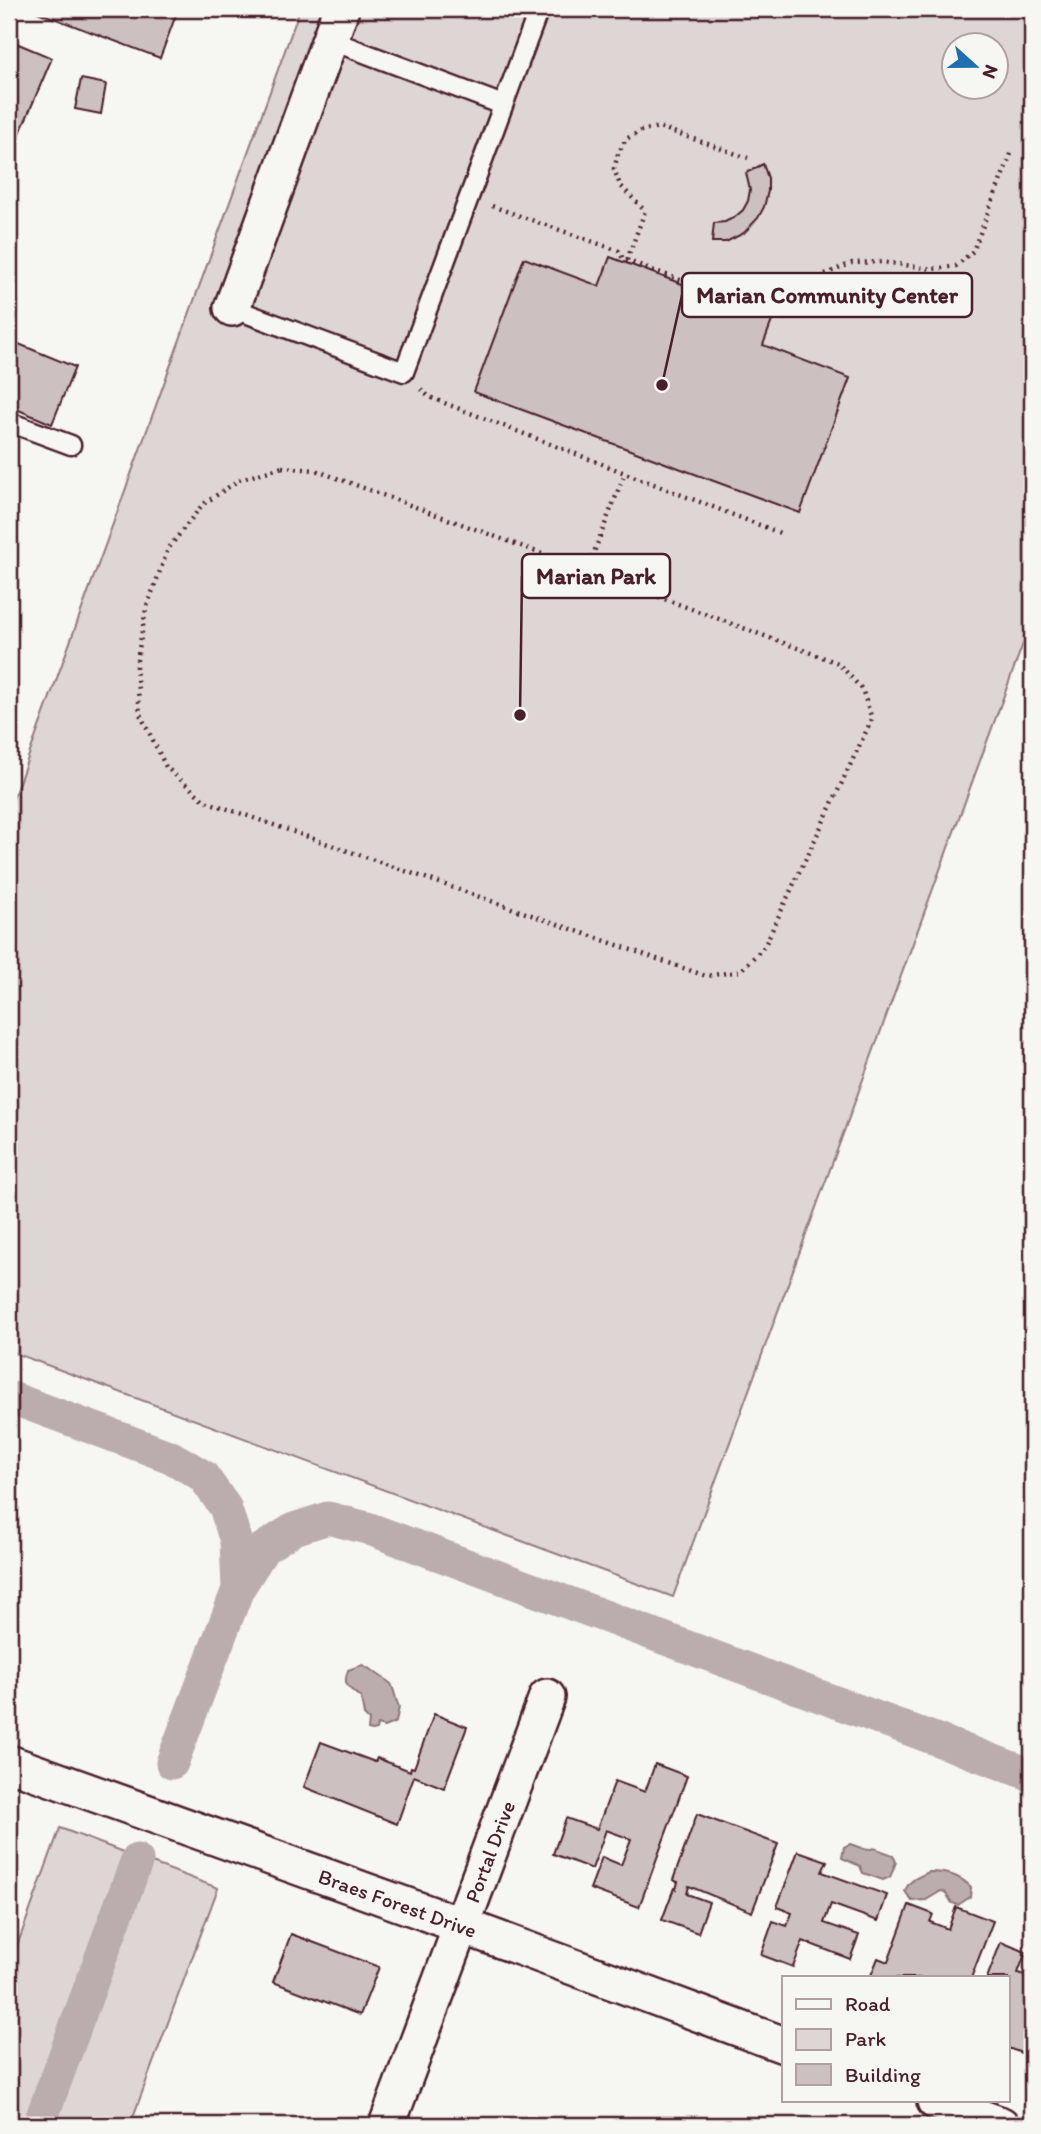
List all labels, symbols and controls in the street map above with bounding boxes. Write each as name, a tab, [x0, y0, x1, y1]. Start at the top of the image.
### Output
north arrow	[940, 32, 1010, 102]
text: N	[977, 62, 1003, 82]
callout: Marian Community Center	[682, 273, 972, 317]
text: Marian Community Center	[696, 281, 959, 309]
callout: Marian Park	[522, 554, 670, 598]
text: Marian Park	[536, 562, 657, 590]
street label: Portal Drive	[459, 1797, 520, 1906]
street label: Braes Forest Drive	[315, 1863, 480, 1943]
legend	[782, 1976, 1010, 2102]
text: Road	[845, 1991, 891, 2016]
text: Park	[845, 2026, 887, 2051]
text: Building	[845, 2062, 921, 2087]

